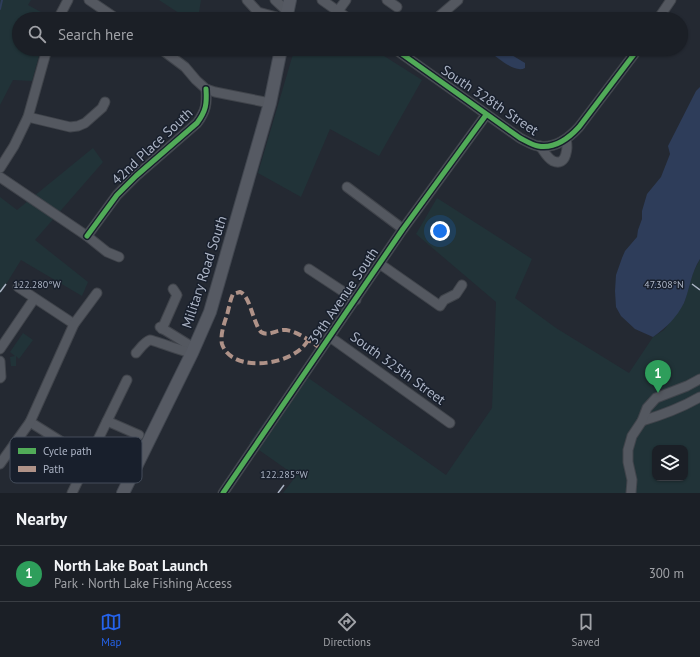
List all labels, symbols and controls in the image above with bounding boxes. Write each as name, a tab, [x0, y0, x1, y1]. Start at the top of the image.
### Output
search box	[12, 12, 688, 56]
icon: search	[26, 23, 48, 45]
text: Search here	[58, 25, 134, 44]
street label: South 328th Street	[438, 61, 542, 139]
street label: 42nd Place South	[108, 104, 196, 188]
street label: Military Road South	[177, 214, 231, 330]
your location	[430, 221, 450, 241]
street label: 39th Avenue South	[304, 244, 382, 348]
text: 122.280°W	[13, 278, 61, 291]
text: 47.308°N	[644, 278, 684, 291]
street label: South 325th Street	[347, 327, 449, 409]
pin: 1	[645, 360, 671, 393]
legend	[10, 437, 142, 483]
text: Cycle path	[43, 444, 92, 458]
map controls	[652, 445, 688, 481]
button: layers	[652, 445, 688, 481]
text: Path	[43, 462, 64, 476]
text: 122.285°W	[260, 468, 308, 481]
text: Nearby	[16, 508, 67, 530]
text: North Lake Boat Launch	[54, 556, 208, 575]
text: 1	[25, 565, 33, 582]
text: 300 m	[649, 565, 684, 582]
text: Park · North Lake Fishing Access	[54, 575, 232, 592]
tab: Map	[100, 611, 122, 649]
tab: Directions	[323, 611, 371, 649]
tab: Saved	[572, 611, 600, 649]

